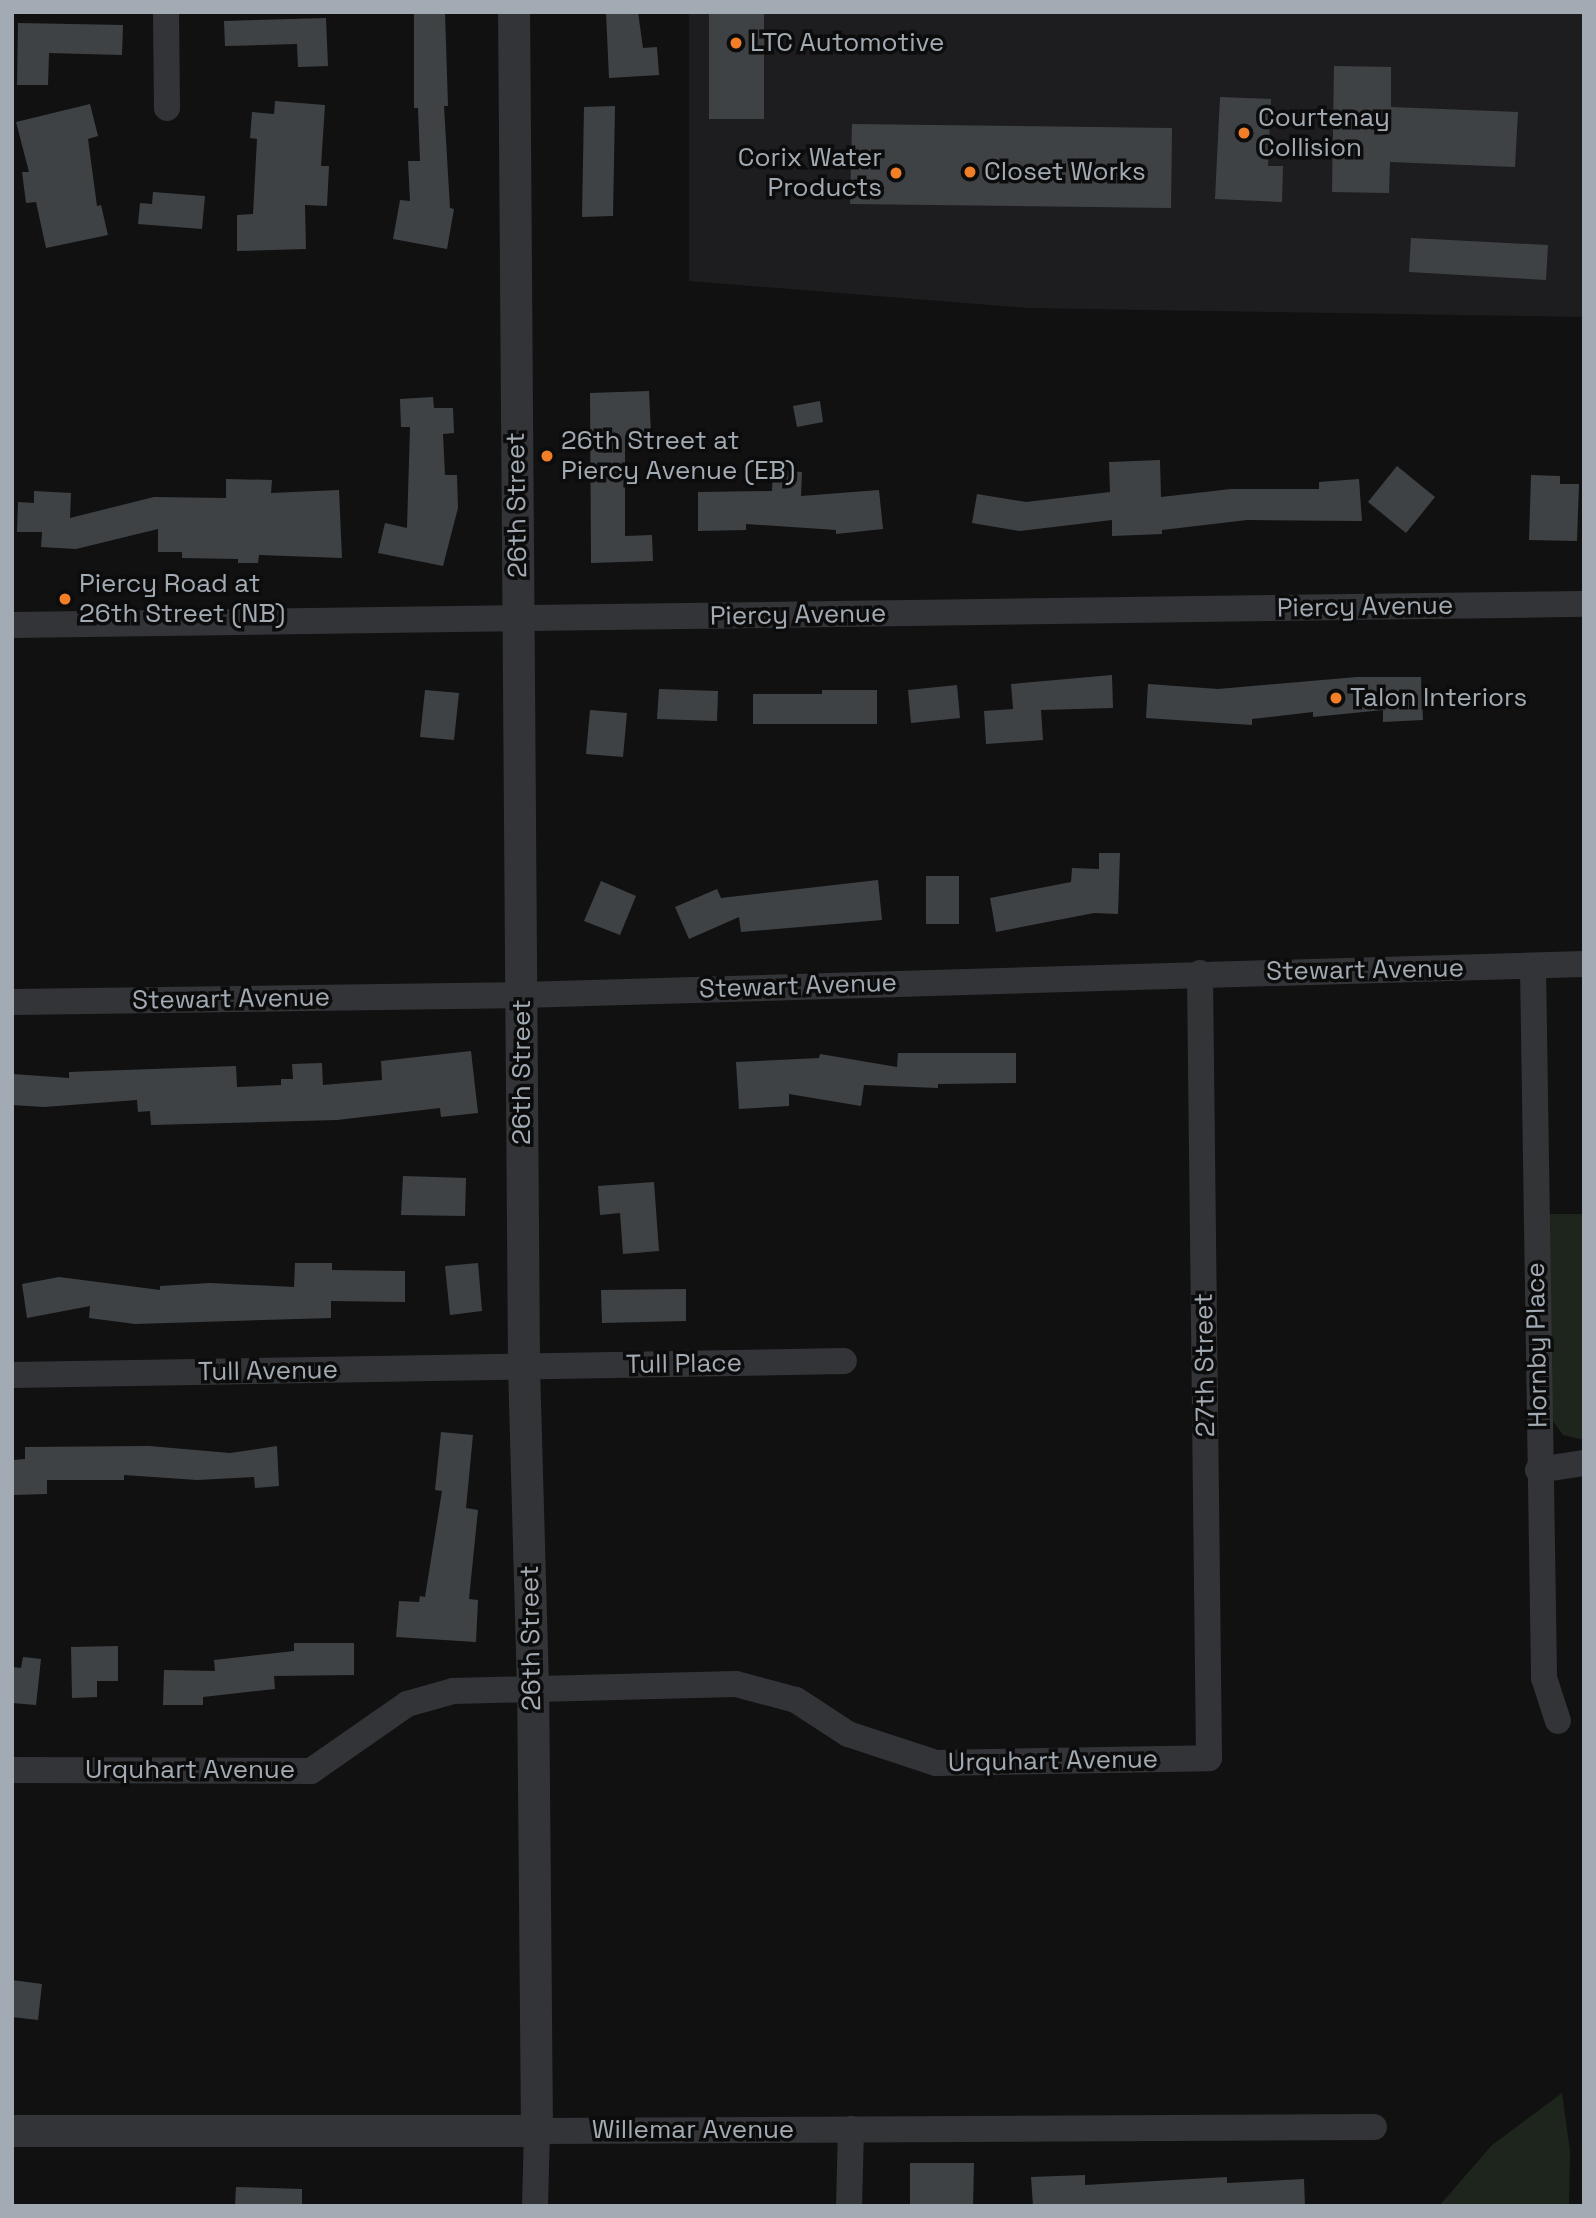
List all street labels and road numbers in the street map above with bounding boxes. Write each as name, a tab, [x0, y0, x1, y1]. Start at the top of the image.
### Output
street label: 26th Street	[500, 432, 534, 578]
street label: Piercy Avenue	[1276, 590, 1454, 624]
street label: Piercy Avenue	[709, 598, 887, 632]
street label: Stewart Avenue	[1266, 953, 1464, 987]
street label: Stewart Avenue	[698, 967, 898, 1005]
street label: Stewart Avenue	[132, 982, 330, 1016]
street label: 26th Street	[506, 999, 538, 1145]
street label: Hornby Place	[1520, 1262, 1554, 1428]
street label: 27th Street	[1188, 1293, 1222, 1437]
street label: Tull Place	[626, 1347, 742, 1381]
street label: Tull Avenue	[198, 1354, 338, 1388]
street label: 26th Street	[514, 1565, 548, 1711]
street label: Urquhart Avenue	[948, 1744, 1158, 1778]
street label: Urquhart Avenue	[85, 1754, 295, 1786]
street label: Willemar Avenue	[592, 2114, 794, 2146]

